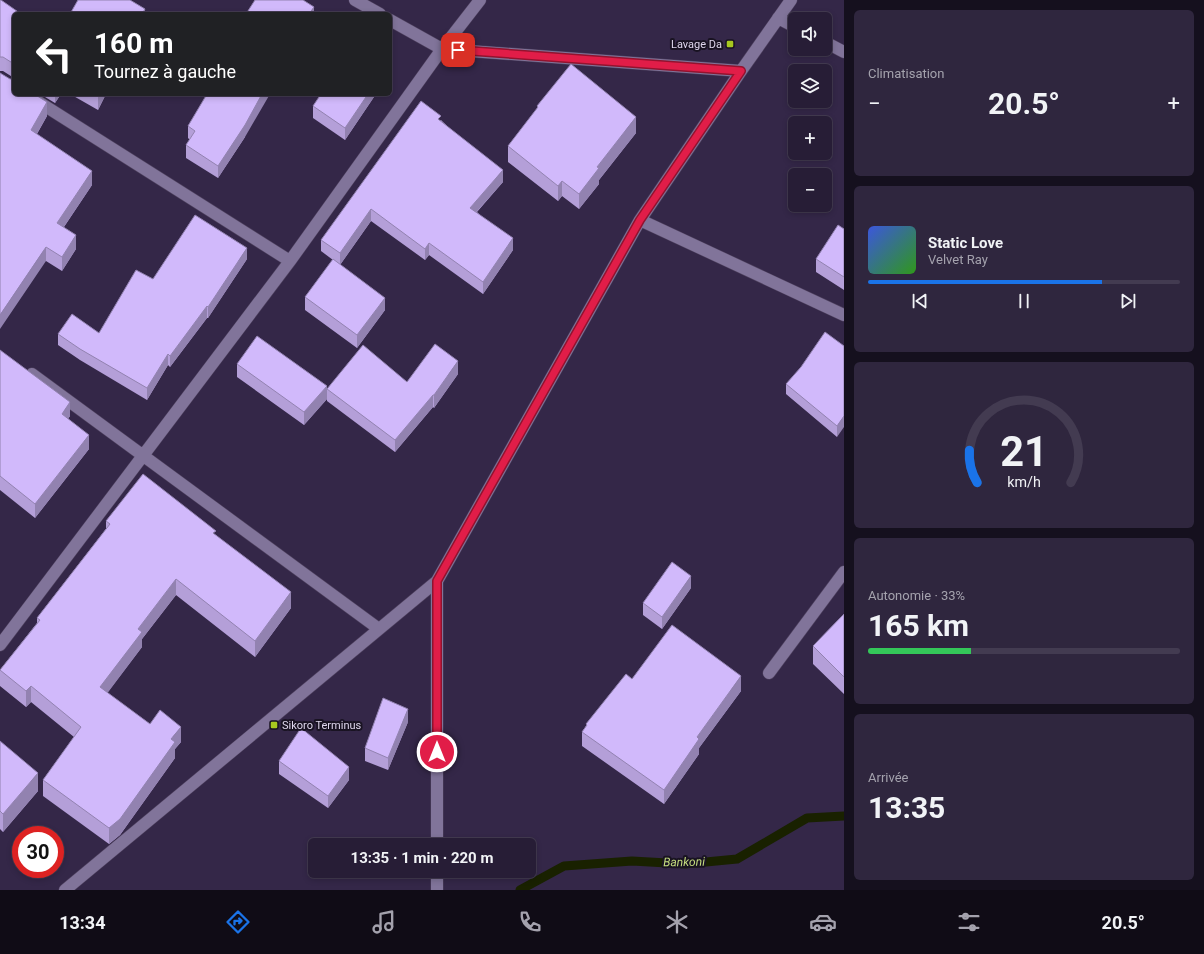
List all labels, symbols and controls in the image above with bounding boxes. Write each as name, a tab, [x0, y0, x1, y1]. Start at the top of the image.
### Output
map controls	[788, 12, 832, 212]
button: sound	[788, 12, 832, 56]
text: 160 m	[94, 27, 173, 60]
icon: left	[28, 28, 80, 80]
pin	[441, 33, 475, 67]
place label: Lavage Da	[671, 38, 722, 51]
icon: arrive	[447, 39, 469, 61]
marker: Lavage Da	[725, 39, 735, 49]
text: Tournez à gauche	[94, 61, 236, 82]
button: layers	[788, 64, 832, 108]
text: Climatisation	[868, 66, 944, 81]
text: 20.5°	[988, 86, 1060, 121]
text: −	[868, 91, 881, 116]
text: +	[1168, 91, 1180, 116]
button: +	[788, 116, 832, 160]
button: −	[788, 168, 832, 212]
text: Static Love	[928, 234, 1003, 252]
text: Velvet Ray	[928, 252, 988, 267]
icon: previous	[909, 290, 931, 312]
icon: pause	[1013, 290, 1035, 312]
icon: next	[1117, 290, 1139, 312]
text: 21	[1000, 427, 1048, 476]
text: km/h	[1007, 474, 1041, 490]
text: Autonomie · 33%	[868, 588, 965, 603]
text: 165 km	[868, 608, 969, 643]
place label: Sikoro Terminus	[282, 719, 362, 732]
marker: Sikoro Terminus	[269, 720, 279, 730]
position arrow	[416, 731, 458, 773]
text: Arrivée	[868, 770, 908, 785]
text: 13:35	[868, 790, 945, 825]
speed limit sign: 30	[12, 826, 64, 878]
text: 13:35 · 1 min · 220 m	[351, 849, 493, 867]
water label: Bankoni	[663, 855, 705, 869]
icon: directions	[224, 908, 252, 936]
icon: music	[370, 908, 398, 936]
icon: phone	[516, 908, 544, 936]
icon: climate	[663, 908, 691, 936]
icon: car	[809, 908, 837, 936]
icon: filters	[955, 908, 983, 936]
text: 13:34	[59, 912, 106, 933]
text: 20.5°	[1102, 912, 1145, 933]

